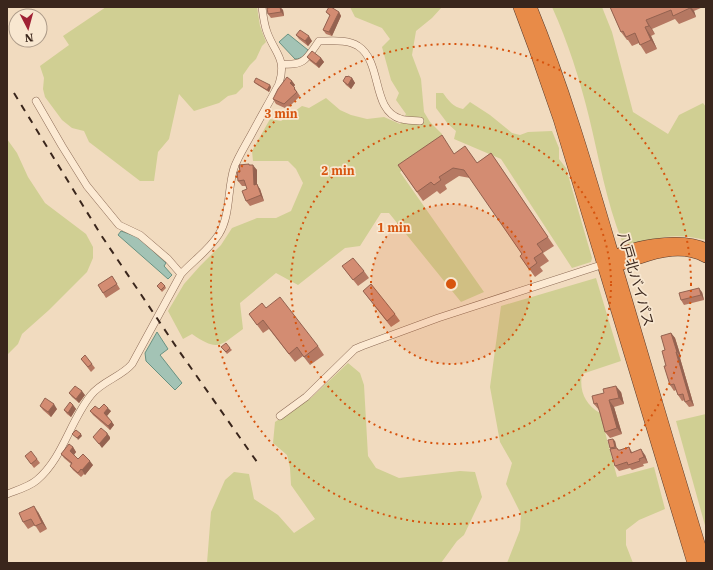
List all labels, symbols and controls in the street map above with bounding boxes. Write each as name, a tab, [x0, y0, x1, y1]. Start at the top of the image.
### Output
north arrow	[8, 8, 48, 48]
text: N	[24, 31, 34, 45]
text: 3 min	[264, 106, 298, 121]
text: 2 min	[321, 163, 355, 178]
text: 1 min	[377, 220, 411, 235]
street label: 八戸北バイパス	[614, 230, 658, 328]
centre of rings	[444, 277, 458, 291]

